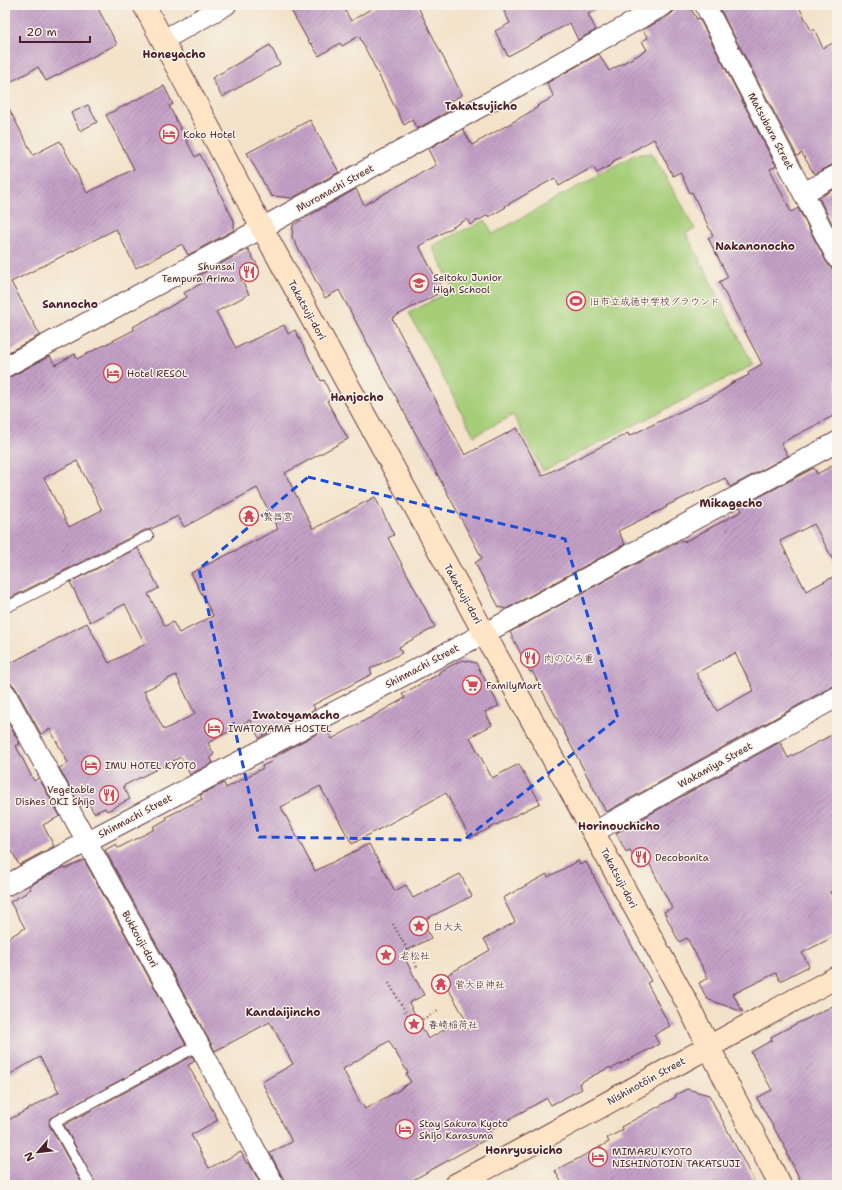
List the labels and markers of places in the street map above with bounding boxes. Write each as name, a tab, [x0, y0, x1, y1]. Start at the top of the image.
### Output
hotel icon: Koko Hotel	[158, 123, 180, 145]
place label: Koko Hotel	[183, 128, 236, 141]
place label: Shunsai Tempura Arima	[162, 260, 236, 285]
restaurant icon: Shunsai Tempura Arima	[238, 261, 260, 283]
place label: Seitoku Junior High School	[433, 271, 503, 296]
school or university icon: Seitoku Junior High School	[408, 272, 430, 294]
sports icon: 旧市立成徳中学校グラウンド	[565, 290, 587, 312]
place label: 旧市立成徳中学校グラウンド	[590, 295, 720, 308]
hotel icon: Hotel RESOL	[102, 362, 124, 384]
place label: Hotel RESOL	[127, 367, 188, 380]
temple icon: 繁昌宮	[238, 505, 260, 527]
place label: 繁昌宮	[263, 510, 293, 523]
restaurant icon: 肉のひろ重	[519, 647, 541, 669]
place label: 肉のひろ重	[544, 652, 594, 665]
supermarket icon: FamilyMart	[461, 674, 483, 696]
place label: FamilyMart	[486, 679, 542, 692]
hotel icon: IWATOYAMA HOSTEL	[203, 717, 225, 739]
place label: IWATOYAMA HOSTEL	[228, 722, 332, 735]
hotel icon: IMU HOTEL KYOTO	[80, 754, 102, 776]
place label: IMU HOTEL KYOTO	[105, 759, 196, 772]
place label: Vegetable Dishes OKI Shijo	[15, 783, 95, 808]
restaurant icon: Vegetable Dishes OKI Shijo	[98, 784, 120, 806]
restaurant icon: Decobonita	[630, 846, 652, 868]
place label: Decobonita	[655, 851, 710, 864]
place icon: 白大夫	[408, 915, 430, 937]
place label: 白大夫	[433, 920, 463, 933]
place icon: 老松社	[375, 944, 397, 966]
place label: 老松社	[400, 949, 430, 962]
temple icon: 菅大臣神社	[430, 973, 452, 995]
place label: 菅大臣神社	[455, 978, 505, 991]
place icon: 春崎稲荷社	[403, 1013, 425, 1035]
place label: 春崎稲荷社	[428, 1018, 478, 1031]
place label: Stay Sakura Kyoto Shijo Karasuma	[419, 1117, 508, 1142]
hotel icon: Stay Sakura Kyoto Shijo Karasuma	[394, 1118, 416, 1140]
place label: MIMARU KYOTO NISHINOTOIN TAKATSUJI	[612, 1145, 741, 1170]
hotel icon: MIMARU KYOTO NISHINOTOIN TAKATSUJI	[587, 1146, 609, 1168]

